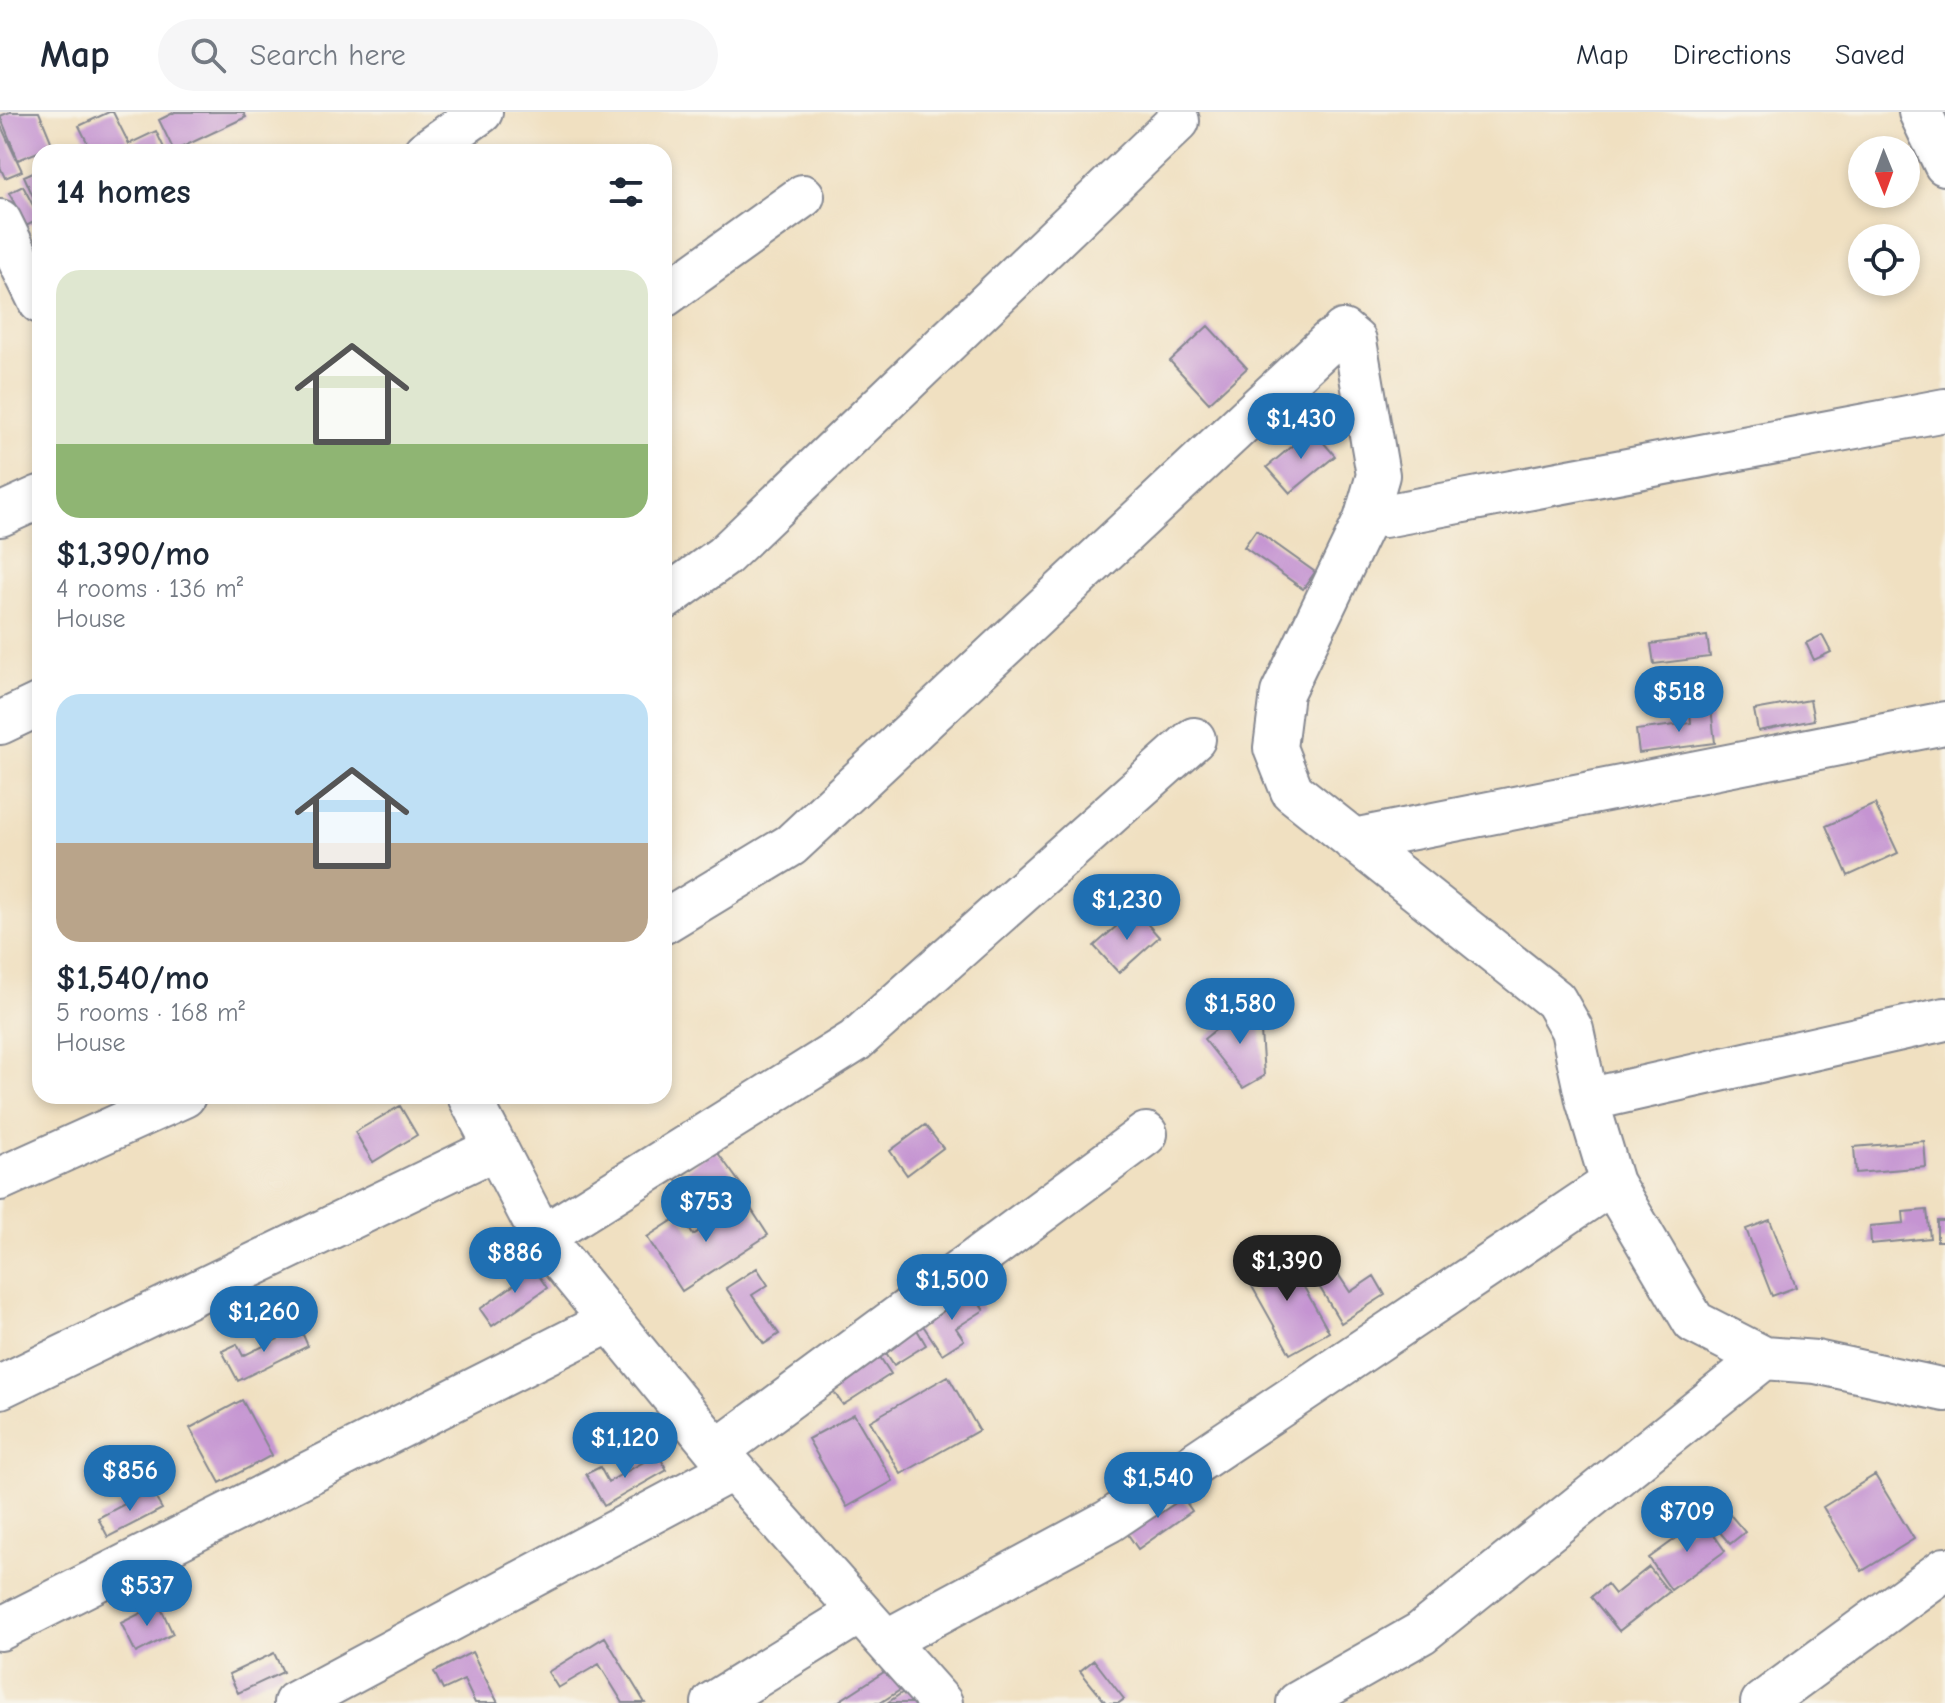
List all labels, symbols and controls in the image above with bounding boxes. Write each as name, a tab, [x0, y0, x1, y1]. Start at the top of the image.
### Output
search box	[158, 19, 718, 91]
text: Map	[40, 33, 110, 77]
icon: search	[186, 33, 230, 77]
text: Search here	[250, 38, 406, 73]
text: Map	[1576, 39, 1629, 71]
text: Directions	[1673, 39, 1791, 71]
text: Saved	[1835, 39, 1905, 71]
north arrow	[1848, 136, 1920, 208]
map controls	[1848, 136, 1920, 296]
icon: filters	[604, 170, 648, 214]
text: 14 homes	[56, 172, 191, 212]
button: locate	[1848, 224, 1920, 296]
icon: home	[280, 322, 424, 466]
pin: $1,430	[1236, 393, 1366, 461]
text: $1,430	[1266, 404, 1336, 434]
text: $1,390/mo	[56, 534, 210, 574]
text: 4 rooms · 136 m²	[56, 574, 243, 604]
text: House	[56, 604, 126, 634]
pin: $518	[1632, 666, 1726, 734]
text: $518	[1653, 677, 1706, 707]
icon: home	[280, 746, 424, 890]
pin: $1,230	[1062, 874, 1192, 942]
text: $1,230	[1091, 885, 1163, 915]
text: $1,540/mo	[56, 958, 209, 998]
pin: $1,580	[1175, 978, 1305, 1046]
text: $1,580	[1204, 989, 1276, 1019]
text: 5 rooms · 168 m²	[56, 998, 245, 1028]
text: House	[56, 1028, 126, 1058]
pin: $753	[659, 1176, 753, 1244]
text: $753	[679, 1187, 733, 1217]
pin: $886	[468, 1227, 562, 1295]
pin: $1,390	[1222, 1235, 1352, 1303]
text: $886	[487, 1238, 543, 1268]
text: $1,390	[1251, 1246, 1323, 1276]
pin: $1,500	[887, 1254, 1017, 1322]
text: $1,500	[915, 1265, 989, 1295]
pin: $1,260	[199, 1286, 329, 1354]
text: $1,260	[228, 1297, 300, 1327]
pin: $1,120	[560, 1412, 690, 1480]
text: $1,120	[591, 1423, 659, 1453]
pin: $856	[83, 1445, 177, 1513]
pin: $1,540	[1093, 1452, 1223, 1520]
text: $856	[102, 1456, 158, 1486]
text: $1,540	[1122, 1463, 1194, 1493]
pin: $709	[1640, 1486, 1734, 1554]
text: $709	[1659, 1497, 1715, 1527]
pin: $537	[100, 1560, 194, 1628]
text: $537	[120, 1571, 174, 1601]

